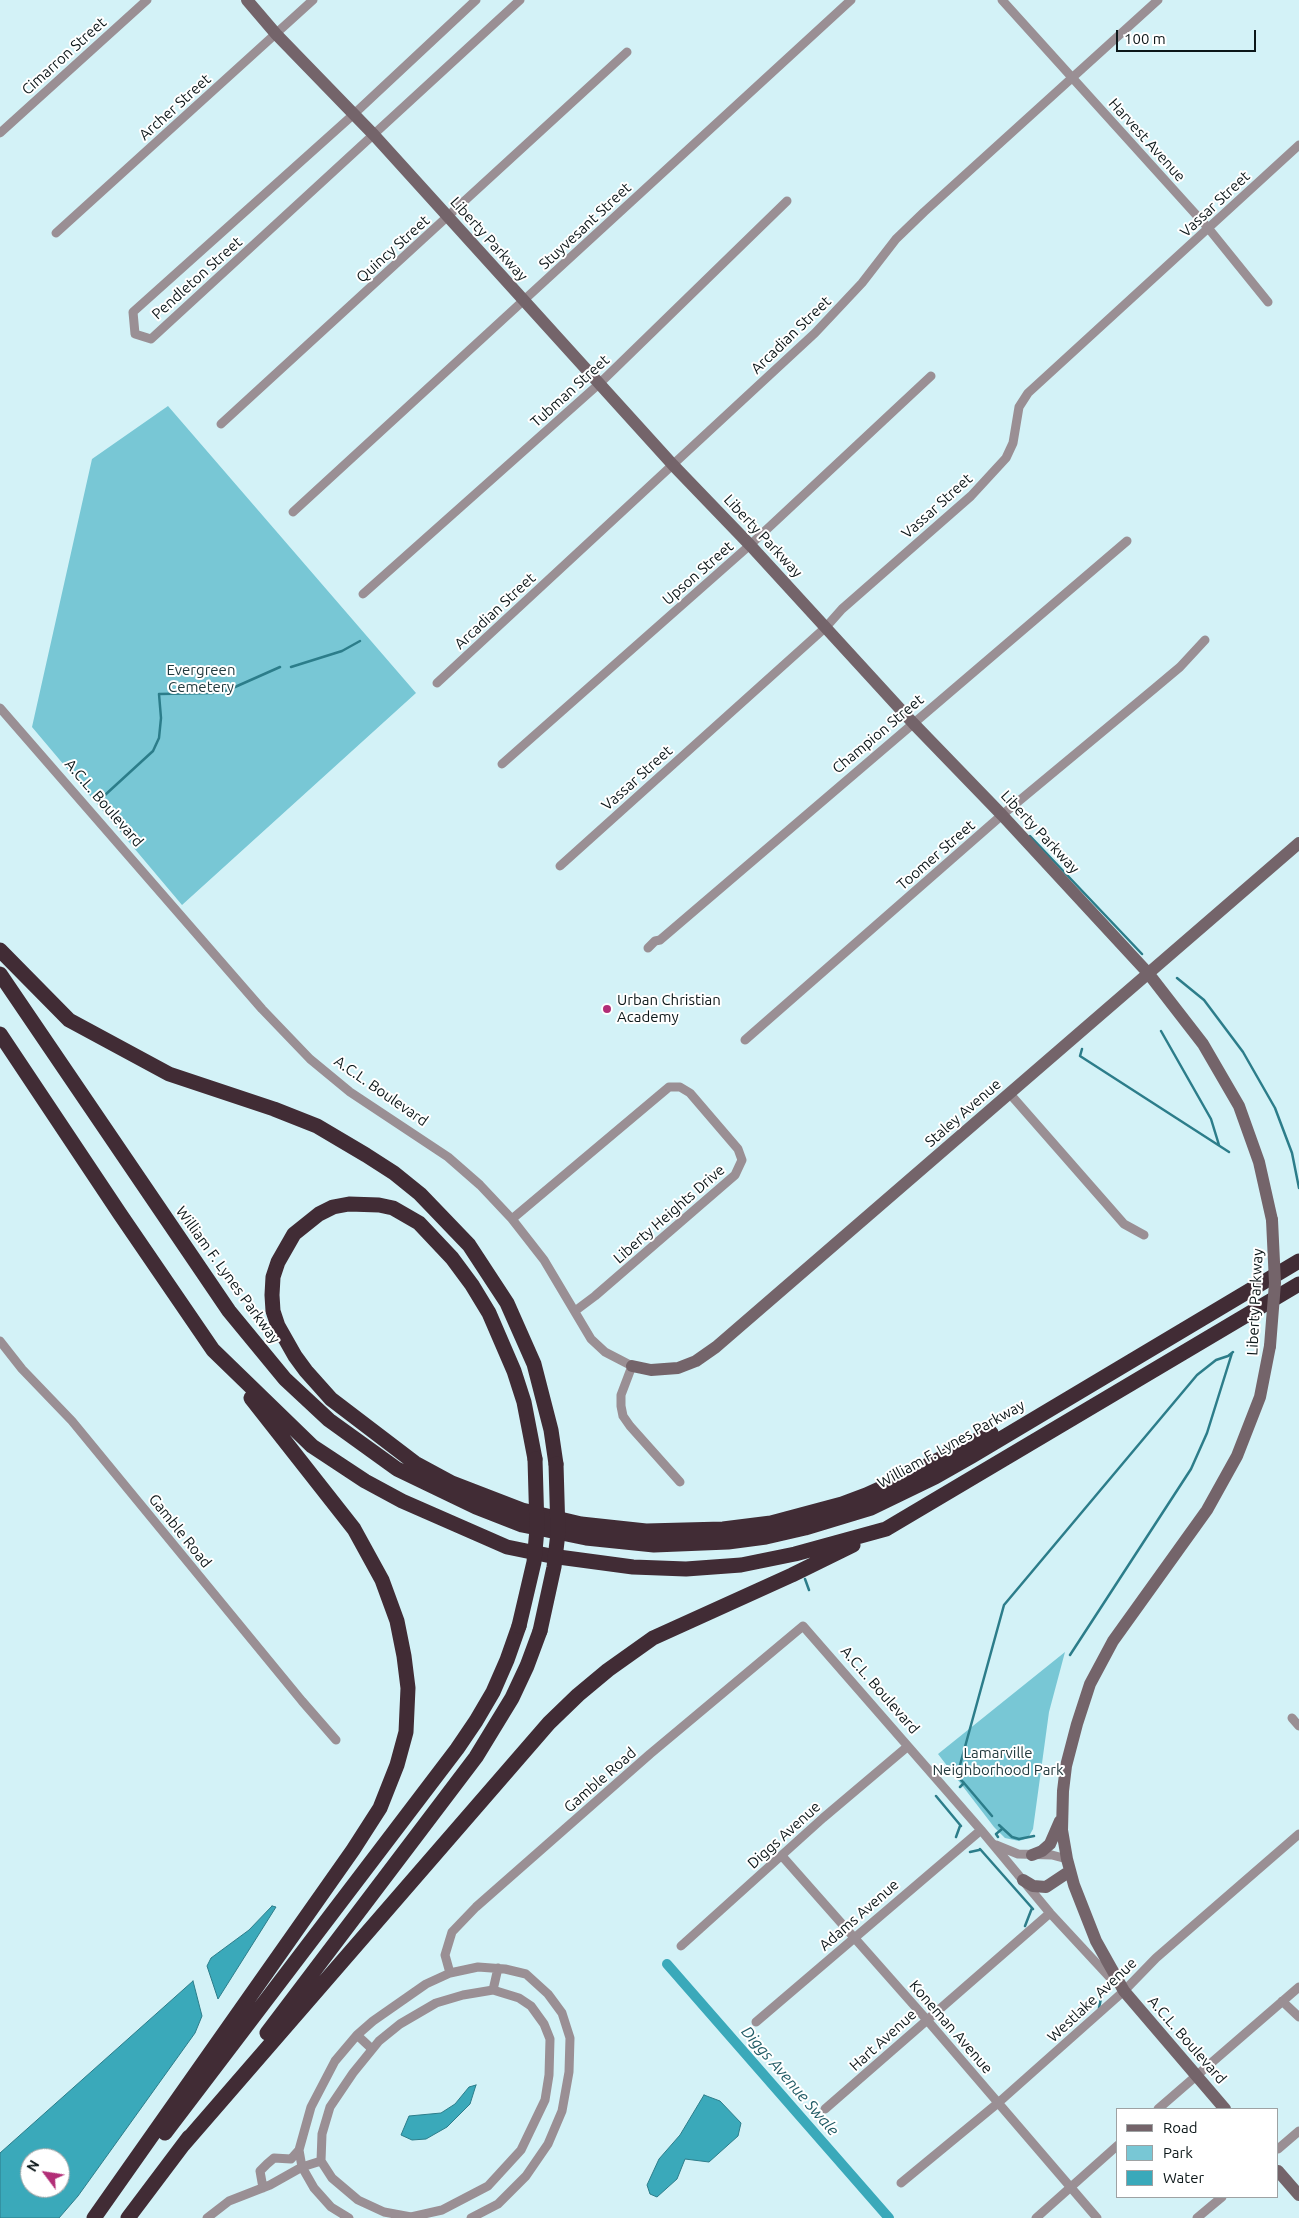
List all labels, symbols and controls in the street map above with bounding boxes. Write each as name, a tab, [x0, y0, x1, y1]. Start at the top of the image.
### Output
street label: Cimarron Street	[18, 13, 110, 99]
scale bar	[1119, 20, 1259, 52]
text: 100 m	[1124, 30, 1166, 47]
street label: Archer Street	[135, 70, 215, 144]
street label: Harvest Avenue	[1105, 95, 1189, 185]
street label: Vassar Street	[1176, 167, 1254, 241]
street label: Stuyvesant Street	[535, 179, 635, 273]
street label: Liberty Parkway	[447, 193, 531, 285]
street label: Quincy Street	[353, 211, 433, 287]
street label: Pendleton Street	[148, 233, 246, 323]
street label: Arcadian Street	[747, 292, 835, 378]
street label: Tubman Street	[527, 351, 613, 431]
street label: Vassar Street	[898, 470, 976, 542]
street label: Liberty Parkway	[720, 491, 806, 581]
street label: Upson Street	[659, 537, 737, 609]
street label: Arcadian Street	[451, 569, 539, 653]
park label: Evergreen Cemetery	[167, 661, 235, 696]
street label: Champion Street	[829, 691, 927, 777]
street label: Vassar Street	[598, 742, 676, 814]
street label: A.C.L. Boulevard	[61, 755, 147, 851]
street label: Liberty Parkway	[997, 787, 1083, 877]
street label: Toomer Street	[893, 816, 979, 894]
place label: Urban Christian Academy	[617, 991, 721, 1026]
marker: Urban Christian Academy	[601, 1003, 613, 1015]
street label: A.C.L. Boulevard	[331, 1052, 431, 1130]
street label: Staley Avenue	[921, 1075, 1005, 1151]
street label: Liberty Heights Drive	[610, 1161, 728, 1267]
street label: William F. Lynes Parkway	[172, 1203, 284, 1347]
street label: Liberty Parkway	[1243, 1248, 1267, 1356]
street label: William F. Lynes Parkway	[874, 1396, 1028, 1492]
street label: Gamble Road	[145, 1491, 215, 1571]
street label: A.C.L. Boulevard	[837, 1642, 923, 1738]
street label: Gamble Road	[560, 1744, 640, 1816]
park label: Lamarville Neighborhood Park	[932, 1744, 1064, 1779]
street label: Diggs Avenue	[744, 1798, 824, 1872]
street label: Adams Avenue	[815, 1876, 903, 1954]
street label: Westlake Avenue	[1044, 1954, 1140, 2046]
street label: Koneman Avenue	[906, 1977, 996, 2077]
street label: A.C.L. Boulevard	[1144, 1992, 1230, 2088]
street label: Hart Avenue	[846, 2005, 920, 2075]
water label: Diggs Avenue Swale	[737, 2022, 843, 2140]
legend	[1116, 2108, 1279, 2198]
text: Road	[1163, 2119, 1198, 2136]
text: Park	[1163, 2144, 1193, 2161]
north arrow	[20, 2148, 70, 2198]
text: N	[23, 2157, 43, 2174]
text: Water	[1163, 2169, 1204, 2186]

